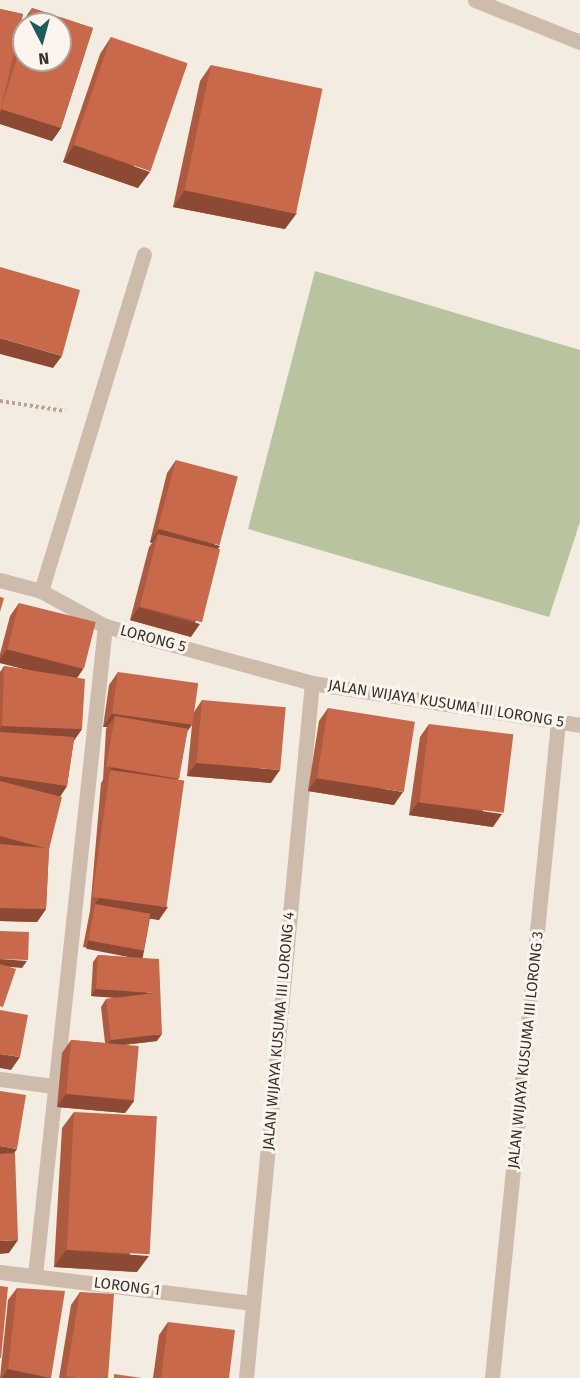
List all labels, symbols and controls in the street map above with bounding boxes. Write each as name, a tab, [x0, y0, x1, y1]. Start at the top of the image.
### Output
north arrow	[12, 12, 72, 72]
text: N	[37, 48, 50, 68]
street label: LORONG 5	[118, 622, 188, 656]
street label: JALAN WIJAYA KUSUMA III LORONG 5	[327, 676, 565, 732]
street label: JALAN WIJAYA KUSUMA III LORONG 4	[260, 911, 298, 1151]
street label: JALAN WIJAYA KUSUMA III LORONG 3	[505, 930, 547, 1170]
street label: LORONG 1	[93, 1274, 161, 1300]

